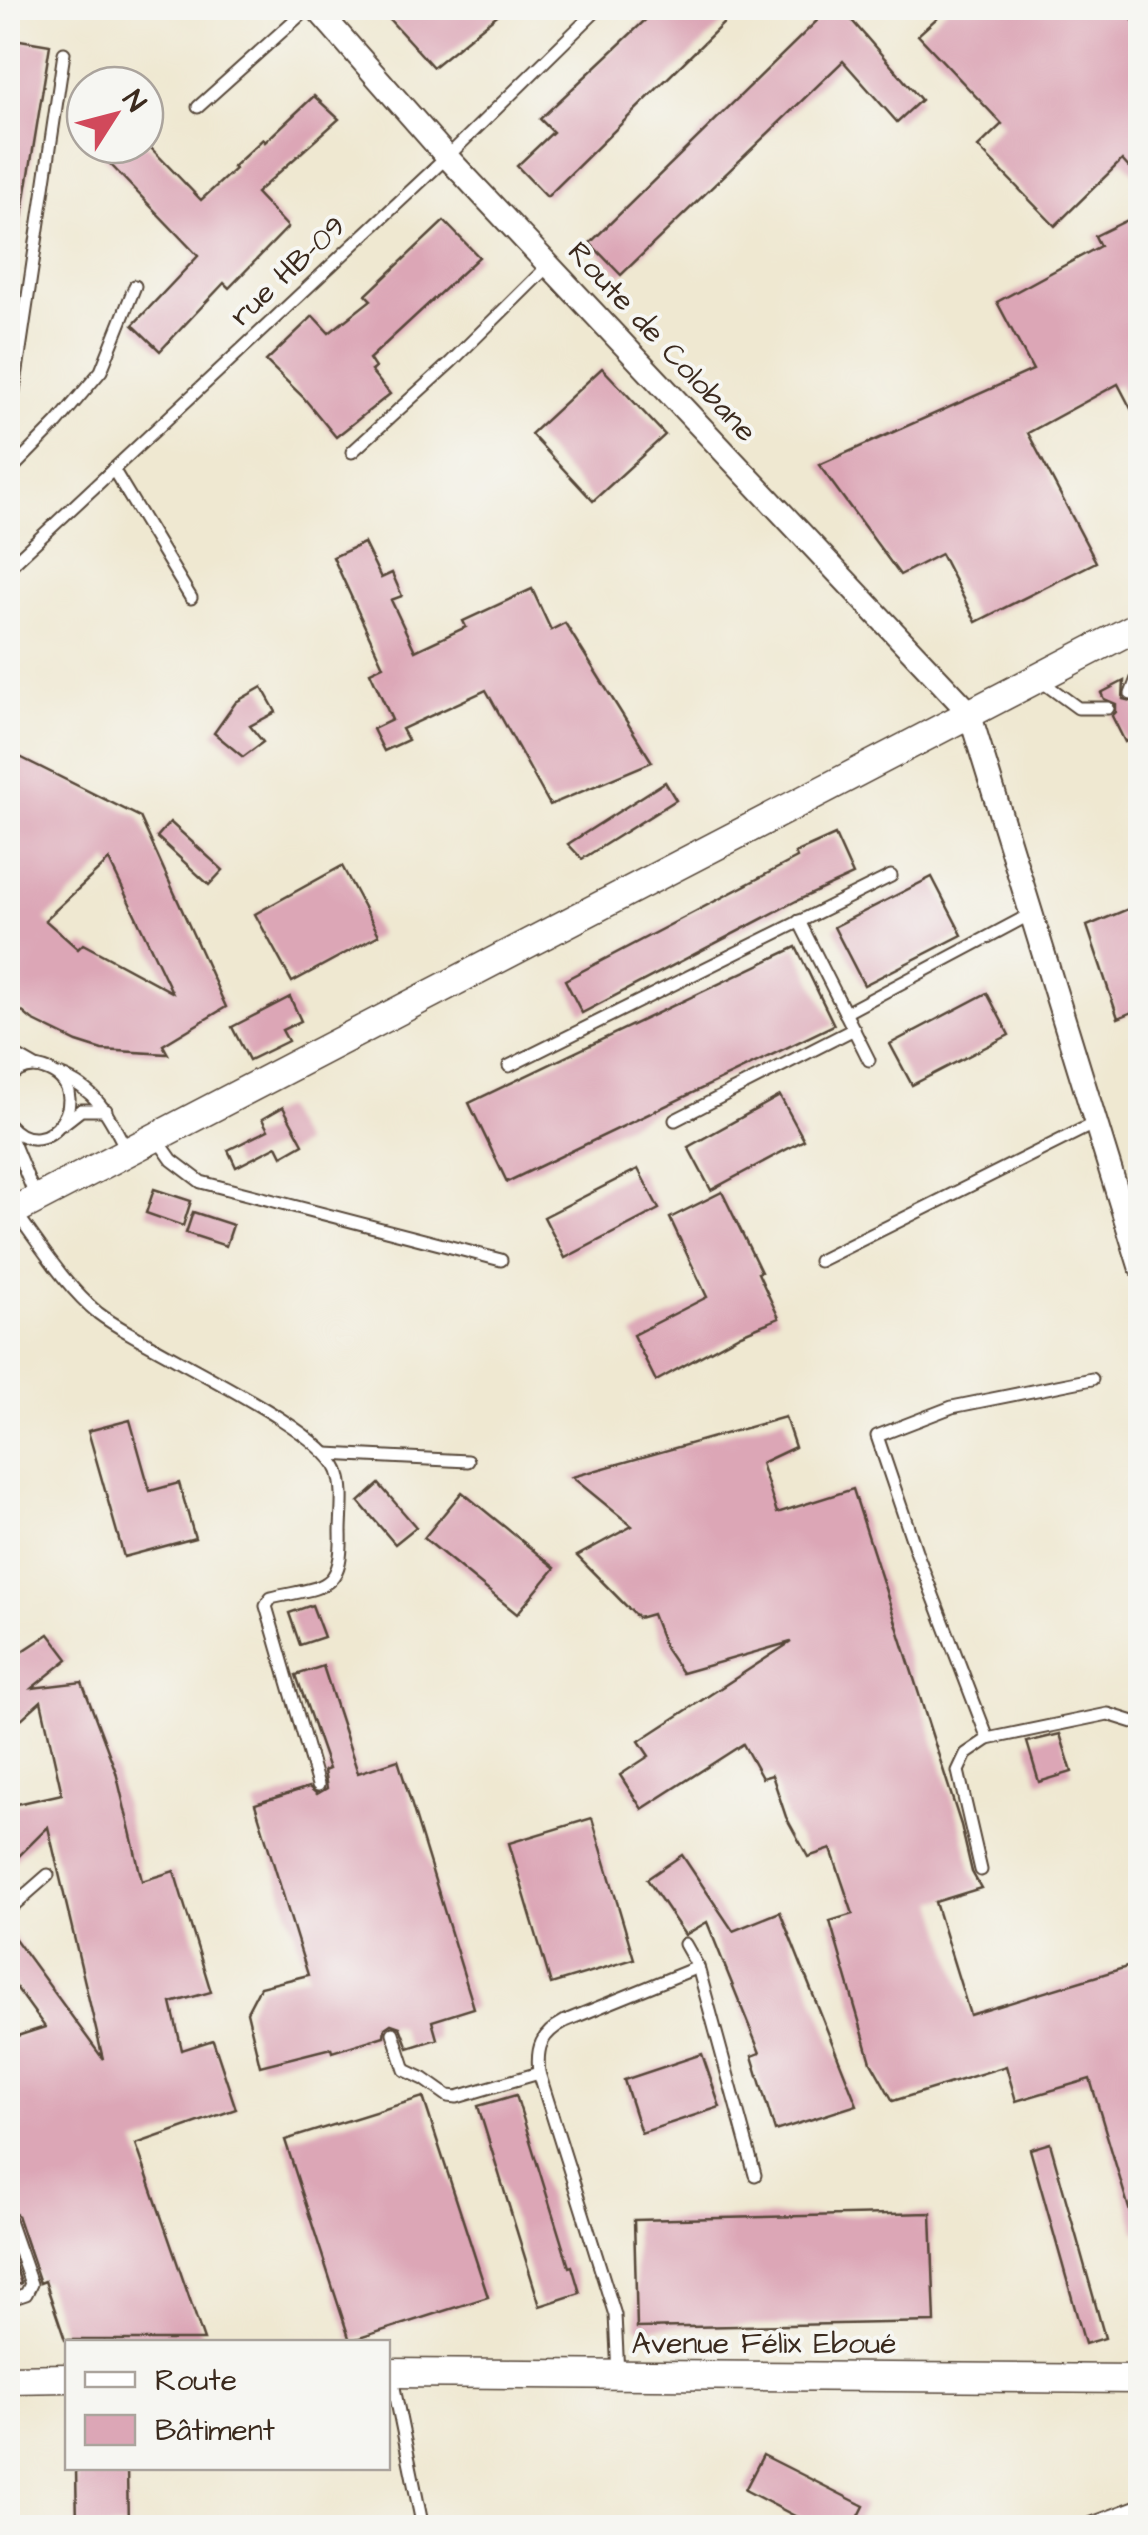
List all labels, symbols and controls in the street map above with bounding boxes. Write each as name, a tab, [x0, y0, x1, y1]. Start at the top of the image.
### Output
north arrow	[65, 65, 165, 165]
text: N	[113, 83, 155, 120]
street label: rue HB-09	[221, 206, 355, 336]
street label: Route de Colobane	[558, 232, 766, 452]
street label: Avenue Félix Eboué	[632, 2323, 896, 2365]
legend	[65, 2340, 390, 2470]
text: Route	[155, 2360, 237, 2402]
text: Bâtiment	[155, 2410, 275, 2452]

